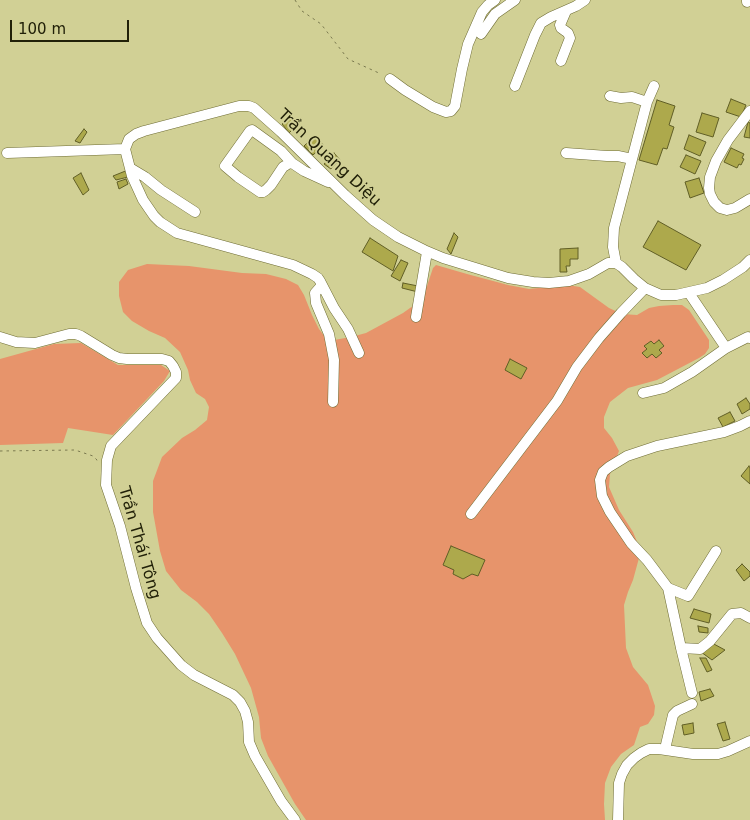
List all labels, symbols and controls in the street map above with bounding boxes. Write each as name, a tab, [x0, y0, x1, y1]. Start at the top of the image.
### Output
scale bar	[12, 10, 131, 42]
text: 100 m	[18, 20, 66, 38]
street label: Trần Quang Diệu	[274, 105, 384, 211]
street label: Trần Thái Tông	[114, 485, 164, 601]

